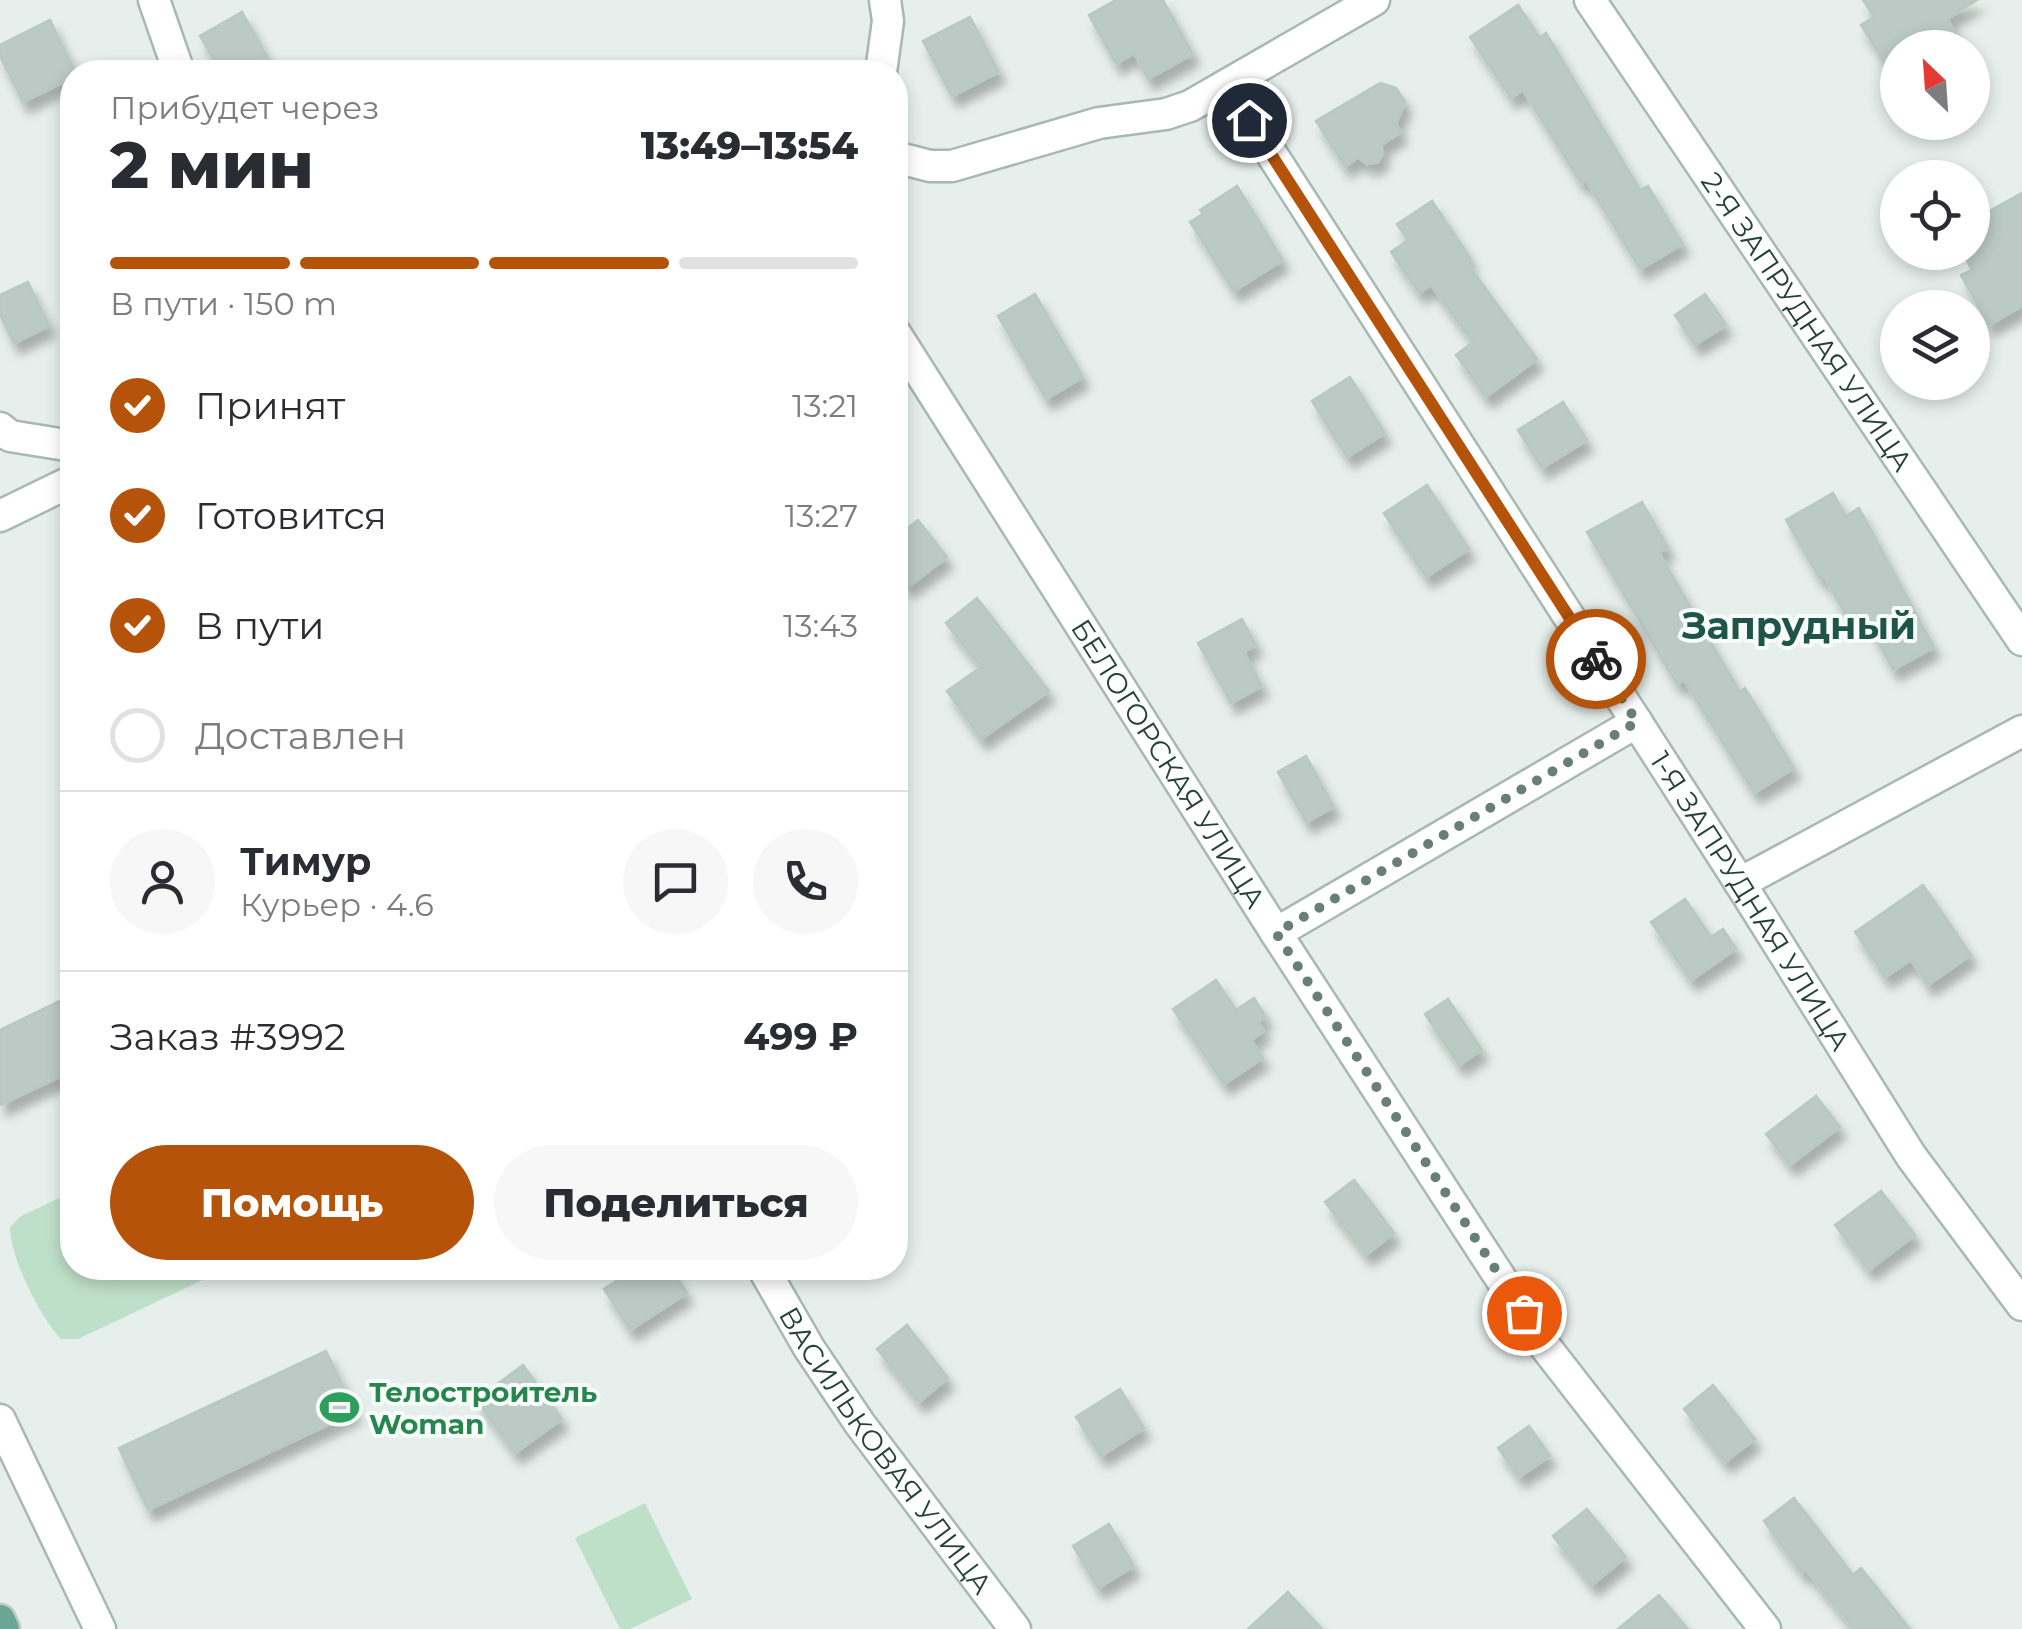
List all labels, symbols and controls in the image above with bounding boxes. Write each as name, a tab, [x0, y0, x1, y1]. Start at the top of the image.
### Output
north arrow	[1880, 30, 1990, 140]
map controls	[1880, 30, 1990, 400]
pin	[1207, 78, 1292, 163]
text: Прибудет через	[110, 88, 379, 127]
icon: home	[1222, 93, 1277, 148]
text: 13:49–13:54	[641, 122, 858, 169]
text: 2 мин	[110, 125, 314, 204]
button: locate	[1880, 160, 1990, 270]
street label: 2-Я ЗАПРУДНАЯ УЛИЦА	[1694, 166, 1920, 477]
text: В пути · 150 m	[110, 284, 337, 323]
button: layers	[1880, 290, 1990, 400]
icon: check	[110, 378, 165, 433]
text: Принят	[195, 382, 345, 429]
text: 13:21	[792, 386, 858, 425]
icon: check	[110, 488, 165, 543]
text: Готовится	[195, 492, 387, 539]
text: 13:27	[785, 496, 858, 535]
icon: check	[110, 598, 165, 653]
text: В пути	[195, 602, 324, 649]
district label: Запрудный	[1681, 602, 1916, 649]
text: 13:43	[783, 606, 858, 645]
courier	[1546, 609, 1646, 709]
street label: БЕЛОГОРСКАЯ УЛИЦА	[1064, 613, 1273, 914]
icon: bike	[1569, 632, 1624, 687]
text: Доставлен	[195, 712, 406, 759]
street label: 1-Я ЗАПРУДНАЯ УЛИЦА	[1643, 745, 1858, 1057]
button: person	[110, 829, 215, 934]
button: chat	[623, 829, 728, 934]
button: phone	[753, 829, 858, 934]
text: Тимур	[240, 838, 371, 885]
text: Курьер · 4.6	[240, 885, 434, 924]
text: Заказ #3992	[110, 1013, 346, 1060]
text: 499 ₽	[743, 1013, 858, 1060]
button: Помощь	[110, 1145, 474, 1260]
button: Поделиться	[494, 1145, 858, 1260]
pin	[1482, 1271, 1567, 1356]
icon: bag	[1497, 1286, 1552, 1341]
street label: ВАСИЛЬКОВАЯ УЛИЦА	[772, 1301, 1000, 1601]
place label: Телостроитель Woman	[369, 1375, 597, 1441]
sports icon: Телостроитель Woman	[318, 1387, 360, 1429]

